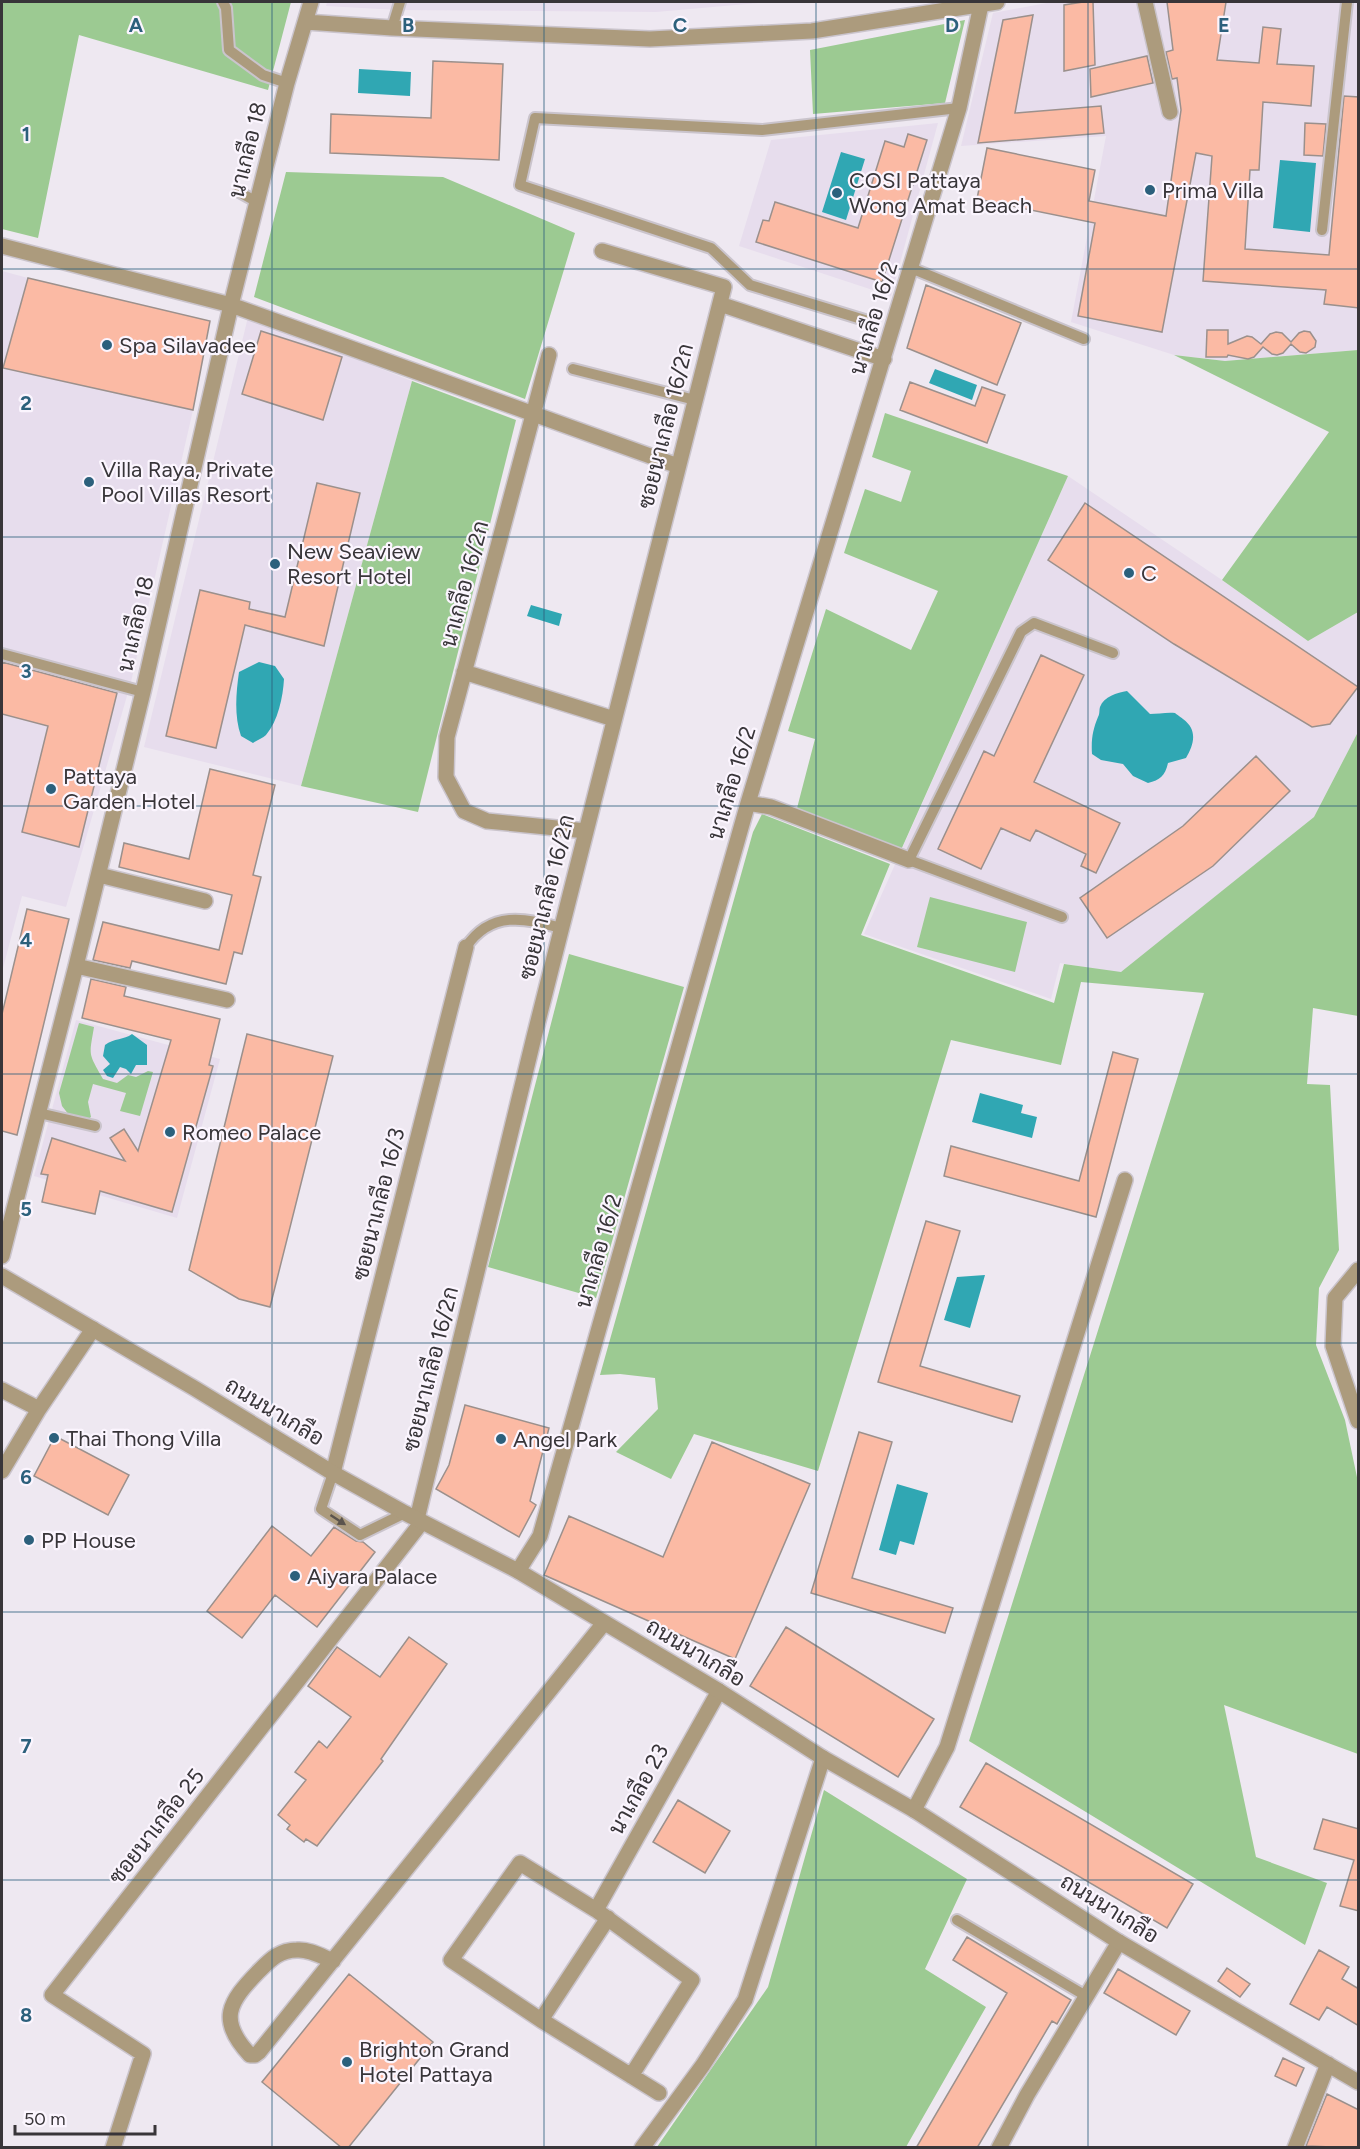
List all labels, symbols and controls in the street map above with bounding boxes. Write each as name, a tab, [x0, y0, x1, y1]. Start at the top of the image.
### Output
text: A	[129, 13, 144, 37]
text: B	[402, 13, 414, 37]
text: C	[673, 13, 687, 37]
text: D	[945, 13, 959, 37]
text: E	[1218, 13, 1230, 37]
street label: นาเกลือ 18	[223, 99, 272, 201]
text: 1	[22, 122, 30, 146]
place label: COSI Pattaya Wong Amat Beach	[849, 167, 1032, 219]
place label: Prima Villa	[1162, 177, 1264, 204]
marker: Prima Villa	[1143, 183, 1157, 197]
marker: COSI Pattaya Wong Amat Beach	[830, 186, 844, 200]
street label: นาเกลือ 16/2	[843, 258, 904, 378]
place label: Spa Silavadee	[119, 332, 256, 359]
marker: Spa Silavadee	[100, 338, 114, 352]
street label: ซอยนาเกลือ 16/2ก	[632, 341, 699, 512]
text: 2	[20, 391, 32, 415]
place label: Villa Raya, Private Pool Villas Resort	[101, 456, 273, 508]
marker: Villa Raya, Private Pool Villas Resort	[82, 475, 96, 489]
street label: นาเกลือ 16/2ก	[435, 518, 494, 651]
place label: New Seaview Resort Hotel	[287, 538, 421, 590]
marker: New Seaview Resort Hotel	[268, 557, 282, 571]
place label: C	[1141, 560, 1157, 587]
marker: C	[1122, 566, 1136, 580]
street label: นาเกลือ 18	[111, 573, 160, 675]
text: 3	[20, 659, 32, 683]
street label: นาเกลือ 16/2	[701, 723, 762, 843]
place label: Pattaya Garden Hotel	[63, 763, 195, 815]
marker: Pattaya Garden Hotel	[44, 782, 58, 796]
street label: ซอยนาเกลือ 16/2ก	[513, 812, 580, 983]
text: 4	[20, 928, 33, 952]
place label: Romeo Palace	[182, 1119, 321, 1146]
marker: Romeo Palace	[163, 1125, 177, 1139]
street label: ซอยนาเกลือ 16/3	[346, 1125, 411, 1283]
street label: นาเกลือ 16/2	[569, 1191, 628, 1311]
text: 5	[20, 1197, 32, 1221]
street label: ซอยนาเกลือ 16/2ก	[397, 1284, 464, 1455]
street label: ถนนนาเกลือ	[220, 1371, 329, 1452]
place label: Thai Thong Villa	[66, 1425, 221, 1452]
place label: Angel Park	[513, 1426, 618, 1453]
marker: Thai Thong Villa	[47, 1431, 61, 1445]
marker: Angel Park	[494, 1432, 508, 1446]
text: 6	[20, 1465, 32, 1489]
one-way arrow	[329, 1515, 346, 1526]
place label: PP House	[41, 1527, 136, 1554]
marker: PP House	[22, 1533, 36, 1547]
place label: Aiyara Palace	[307, 1563, 437, 1590]
marker: Aiyara Palace	[288, 1569, 302, 1583]
street label: ถนนนาเกลือ	[641, 1612, 750, 1693]
text: 7	[20, 1734, 32, 1758]
street label: นาเกลือ 23	[602, 1739, 674, 1839]
street label: ซอยนาเกลือ 25	[103, 1763, 210, 1890]
street label: ถนนนาเกลือ	[1056, 1868, 1164, 1949]
text: 8	[20, 2003, 32, 2027]
place label: Brighton Grand Hotel Pattaya	[359, 2036, 509, 2088]
marker: Brighton Grand Hotel Pattaya	[340, 2055, 354, 2069]
scale bar	[15, 2098, 154, 2136]
text: 50 m	[24, 2108, 66, 2130]

